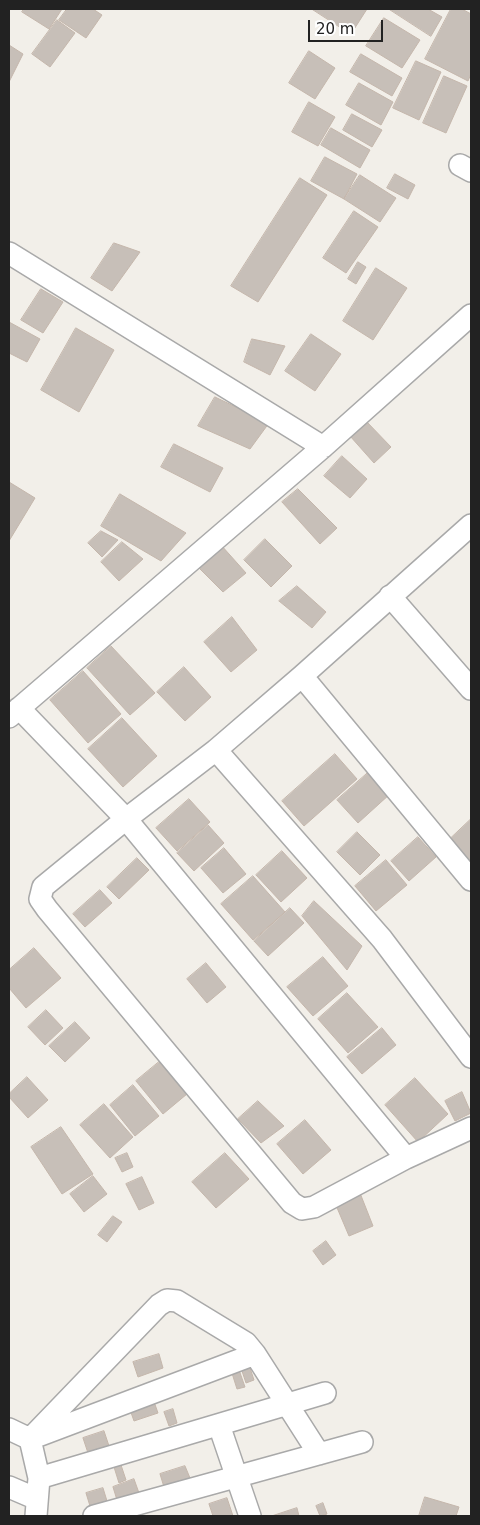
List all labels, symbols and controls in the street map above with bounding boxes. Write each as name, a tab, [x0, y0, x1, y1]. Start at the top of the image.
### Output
scale bar	[310, 10, 385, 42]
text: 20 m	[316, 20, 354, 38]

